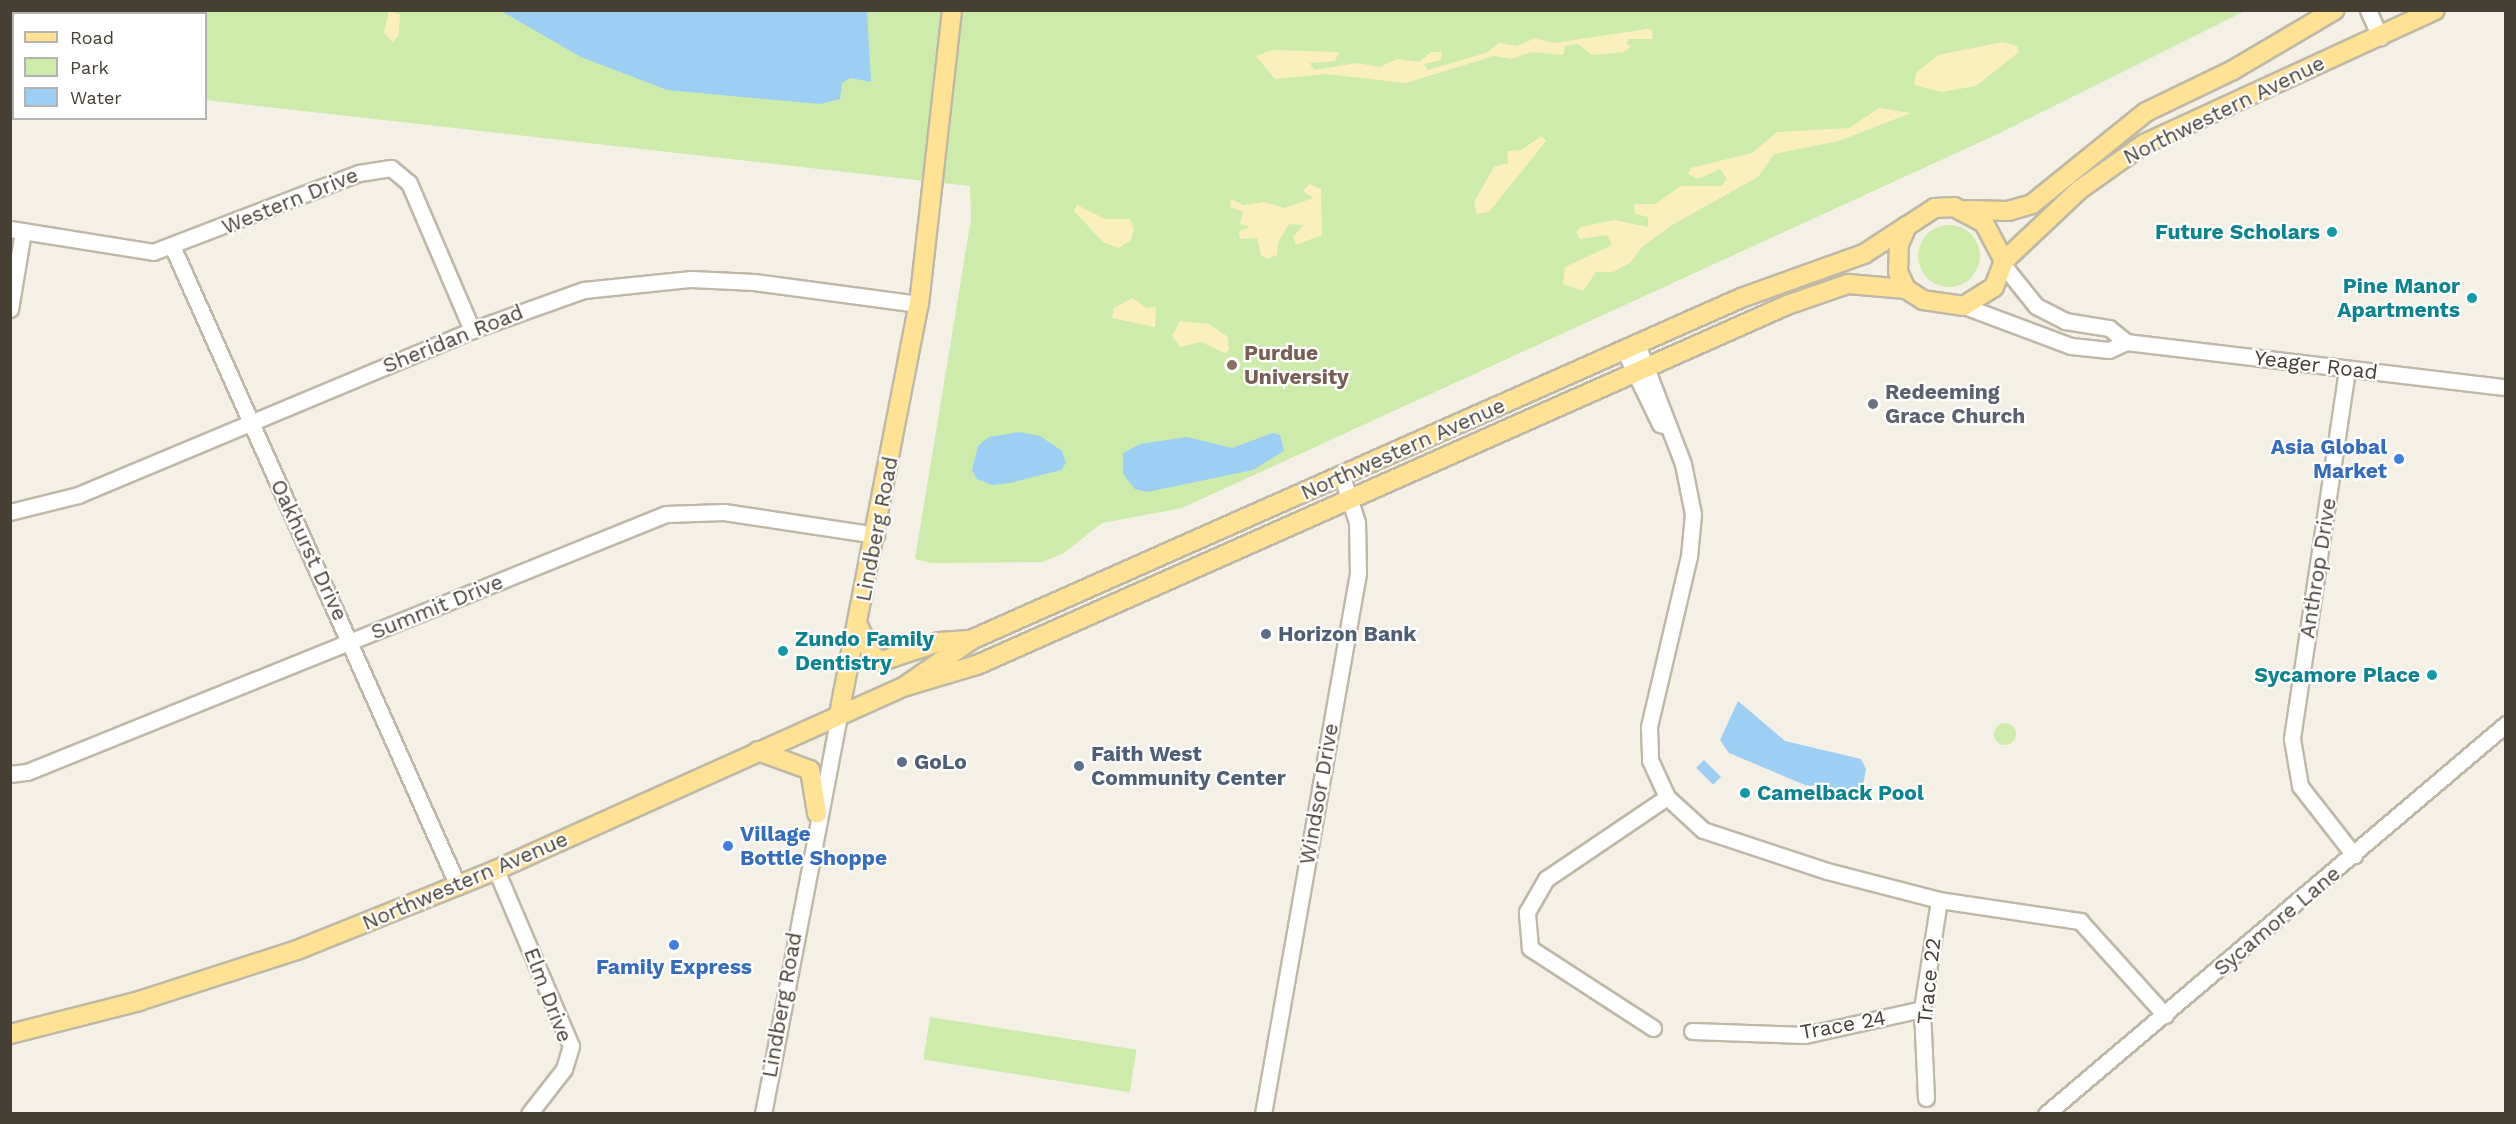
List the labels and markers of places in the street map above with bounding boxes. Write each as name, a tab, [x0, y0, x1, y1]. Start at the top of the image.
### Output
place label: Future Scholars	[2155, 219, 2320, 245]
marker: Future Scholars	[2325, 225, 2339, 239]
place label: Pine Manor Apartments	[2337, 273, 2460, 323]
marker: Pine Manor Apartments	[2465, 291, 2479, 305]
place label: Purdue University	[1244, 340, 1349, 390]
marker: Purdue University	[1225, 358, 1239, 372]
place label: Redeeming Grace Church	[1885, 379, 2025, 429]
marker: Redeeming Grace Church	[1866, 397, 1880, 411]
place label: Asia Global Market	[2271, 434, 2387, 484]
marker: Asia Global Market	[2392, 452, 2406, 466]
place label: Horizon Bank	[1278, 621, 1416, 647]
place label: Zundo Family Dentistry	[795, 626, 934, 676]
marker: Horizon Bank	[1259, 627, 1273, 641]
marker: Zundo Family Dentistry	[776, 644, 790, 658]
place label: Sycamore Place	[2254, 662, 2420, 688]
marker: Sycamore Place	[2425, 668, 2439, 682]
place label: Faith West Community Center	[1091, 741, 1286, 791]
place label: GoLo	[914, 749, 967, 775]
marker: GoLo	[895, 755, 909, 769]
marker: Faith West Community Center	[1072, 759, 1086, 773]
place label: Camelback Pool	[1757, 780, 1924, 806]
marker: Camelback Pool	[1738, 786, 1752, 800]
place label: Village Bottle Shoppe	[740, 821, 887, 871]
marker: Village Bottle Shoppe	[721, 839, 735, 853]
marker: Family Express	[667, 938, 681, 952]
place label: Family Express	[596, 954, 752, 980]

